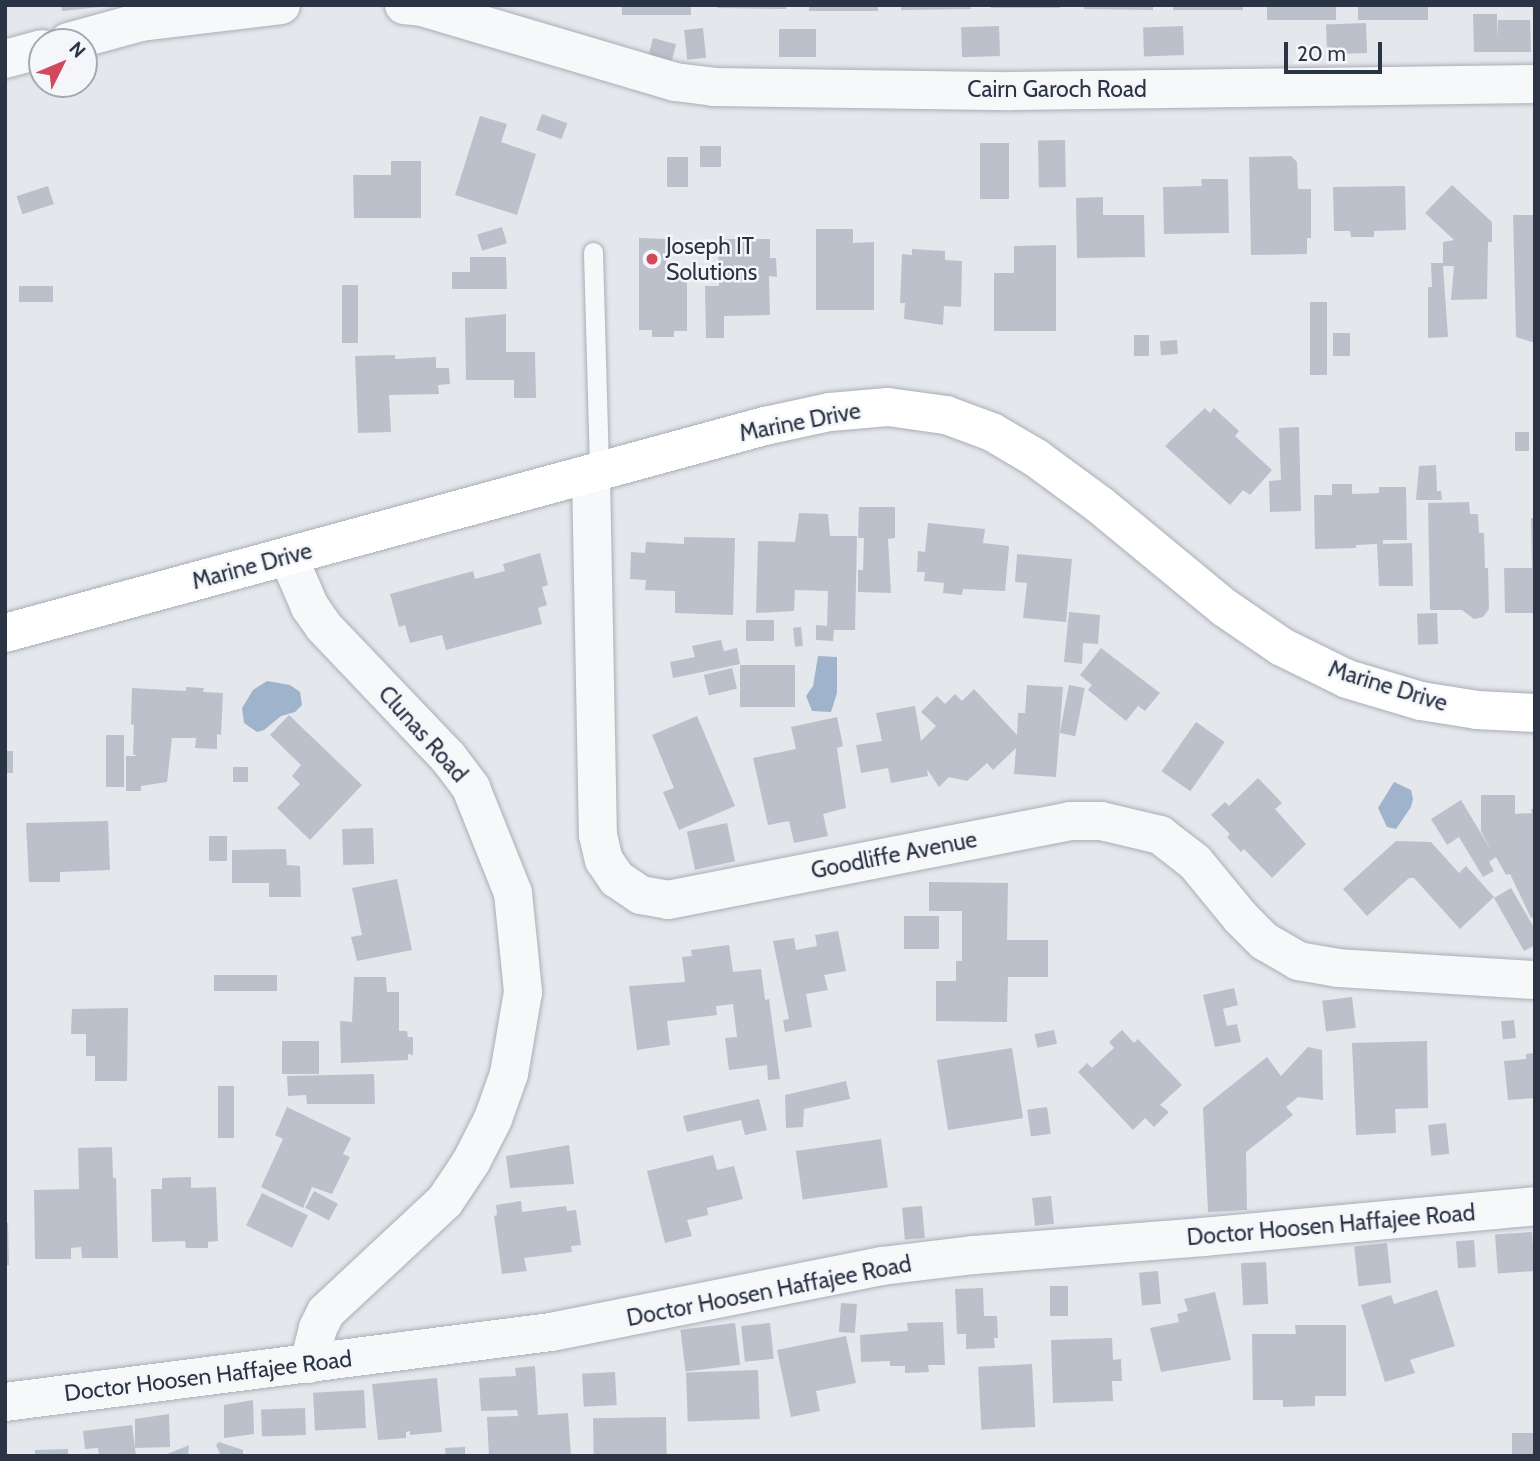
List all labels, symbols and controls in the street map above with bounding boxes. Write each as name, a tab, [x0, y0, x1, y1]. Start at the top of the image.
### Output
north arrow	[28, 28, 98, 98]
scale bar	[1288, 28, 1386, 72]
text: N	[64, 37, 90, 62]
text: 20 m	[1297, 41, 1346, 66]
street label: Cairn Garoch Road	[967, 75, 1147, 103]
place label: Joseph IT Solutions	[666, 232, 757, 286]
marker: Joseph IT Solutions	[644, 251, 660, 267]
street label: Marine Drive	[737, 397, 863, 447]
street label: Marine Drive	[189, 537, 315, 595]
street label: Marine Drive	[1325, 655, 1451, 717]
street label: Clunas Road	[373, 680, 473, 788]
street label: Goodliffe Avenue	[809, 825, 979, 885]
street label: Doctor Hoosen Haffajee Road	[1186, 1199, 1476, 1251]
street label: Doctor Hoosen Haffajee Road	[624, 1250, 914, 1332]
street label: Doctor Hoosen Haffajee Road	[63, 1345, 353, 1407]

